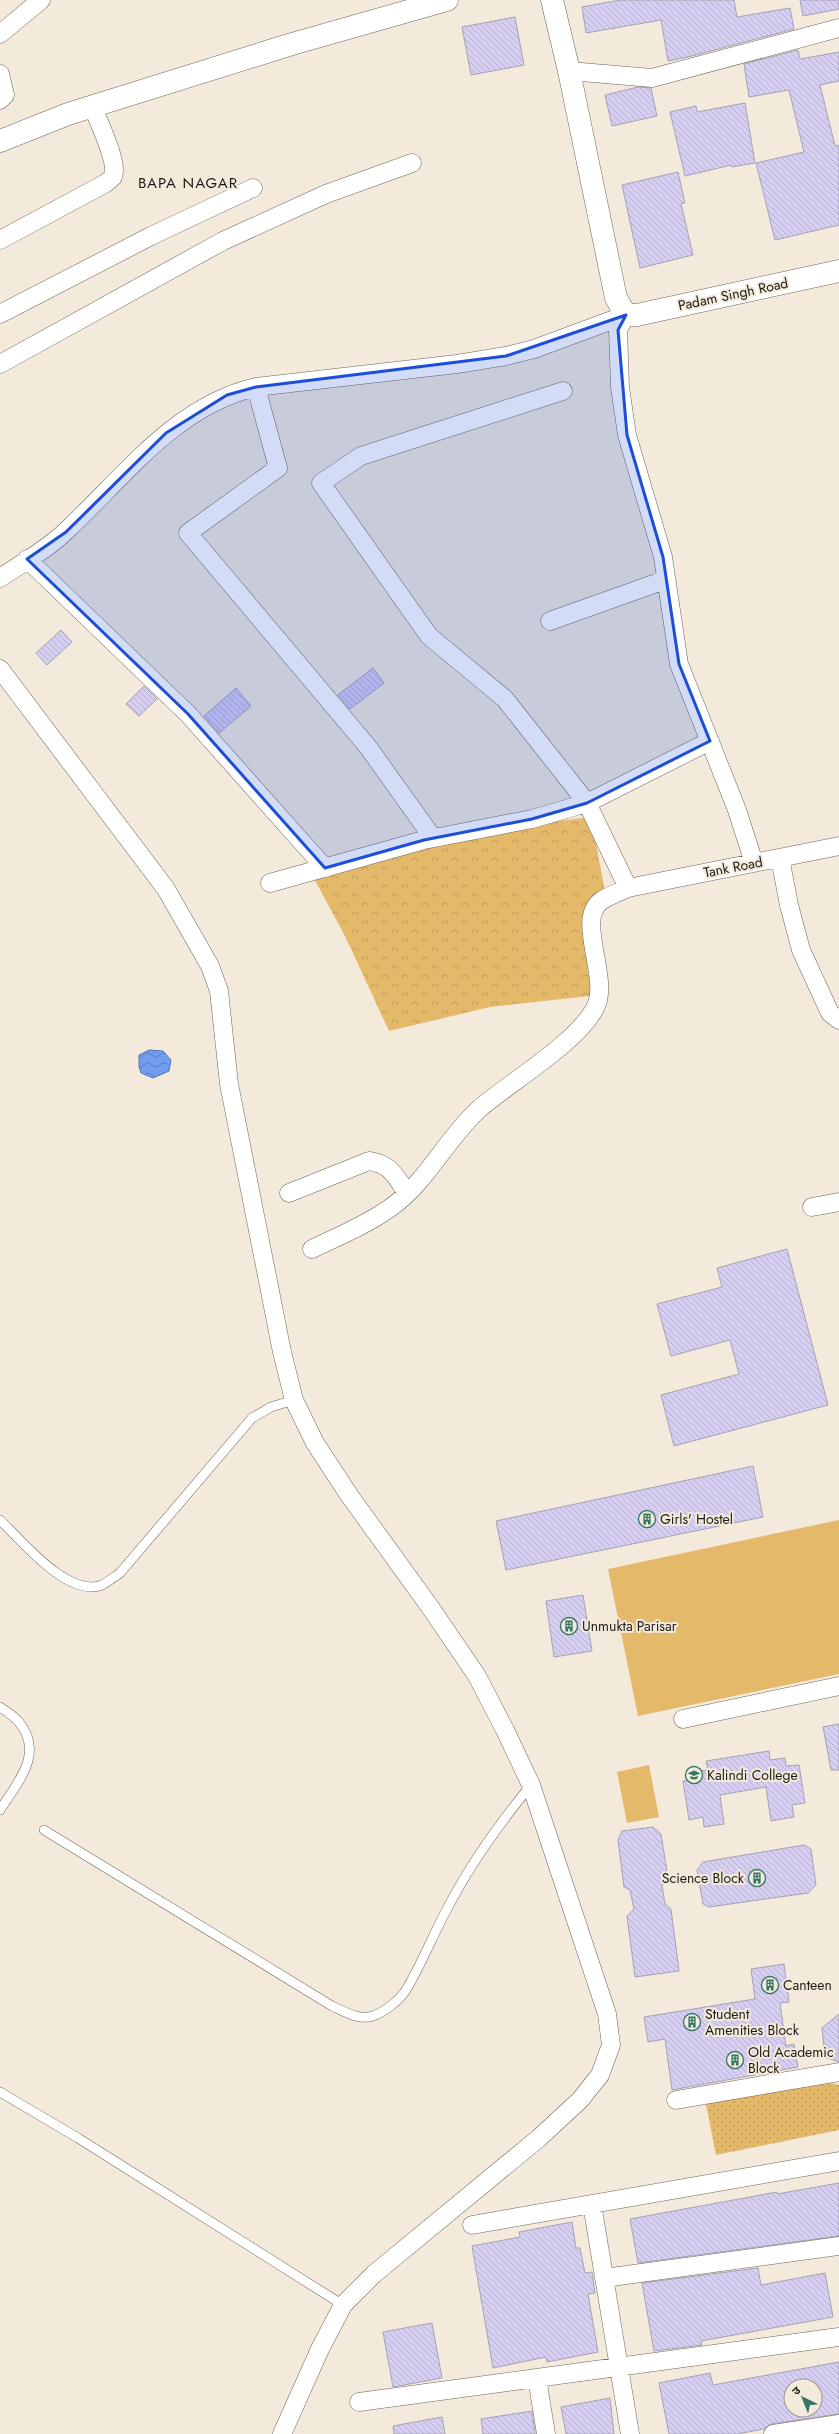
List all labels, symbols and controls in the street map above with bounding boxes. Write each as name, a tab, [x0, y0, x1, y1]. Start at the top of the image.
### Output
district label: BAPA NAGAR	[138, 172, 238, 194]
street label: Padam Singh Road	[676, 273, 790, 315]
street label: Tank Road	[702, 851, 764, 883]
building icon: Girls' Hostel	[637, 1509, 657, 1529]
place label: Girls' Hostel	[660, 1509, 733, 1529]
building icon: Unmukta Parisar	[559, 1616, 579, 1636]
place label: Unmukta Parisar	[582, 1616, 677, 1636]
school or university icon: Kalindi College	[684, 1765, 704, 1785]
place label: Kalindi College	[707, 1765, 798, 1785]
place label: Science Block	[662, 1868, 745, 1888]
building icon: Science Block	[747, 1868, 767, 1888]
building icon: Canteen	[760, 1975, 780, 1995]
place label: Canteen	[783, 1975, 832, 1995]
place label: Student Amenities Block	[705, 2004, 800, 2040]
building icon: Student Amenities Block	[682, 2012, 702, 2032]
place label: Old Academic Block	[748, 2042, 834, 2078]
building icon: Old Academic Block	[725, 2050, 745, 2070]
north arrow	[783, 2378, 823, 2418]
text: उ	[788, 2382, 804, 2399]

